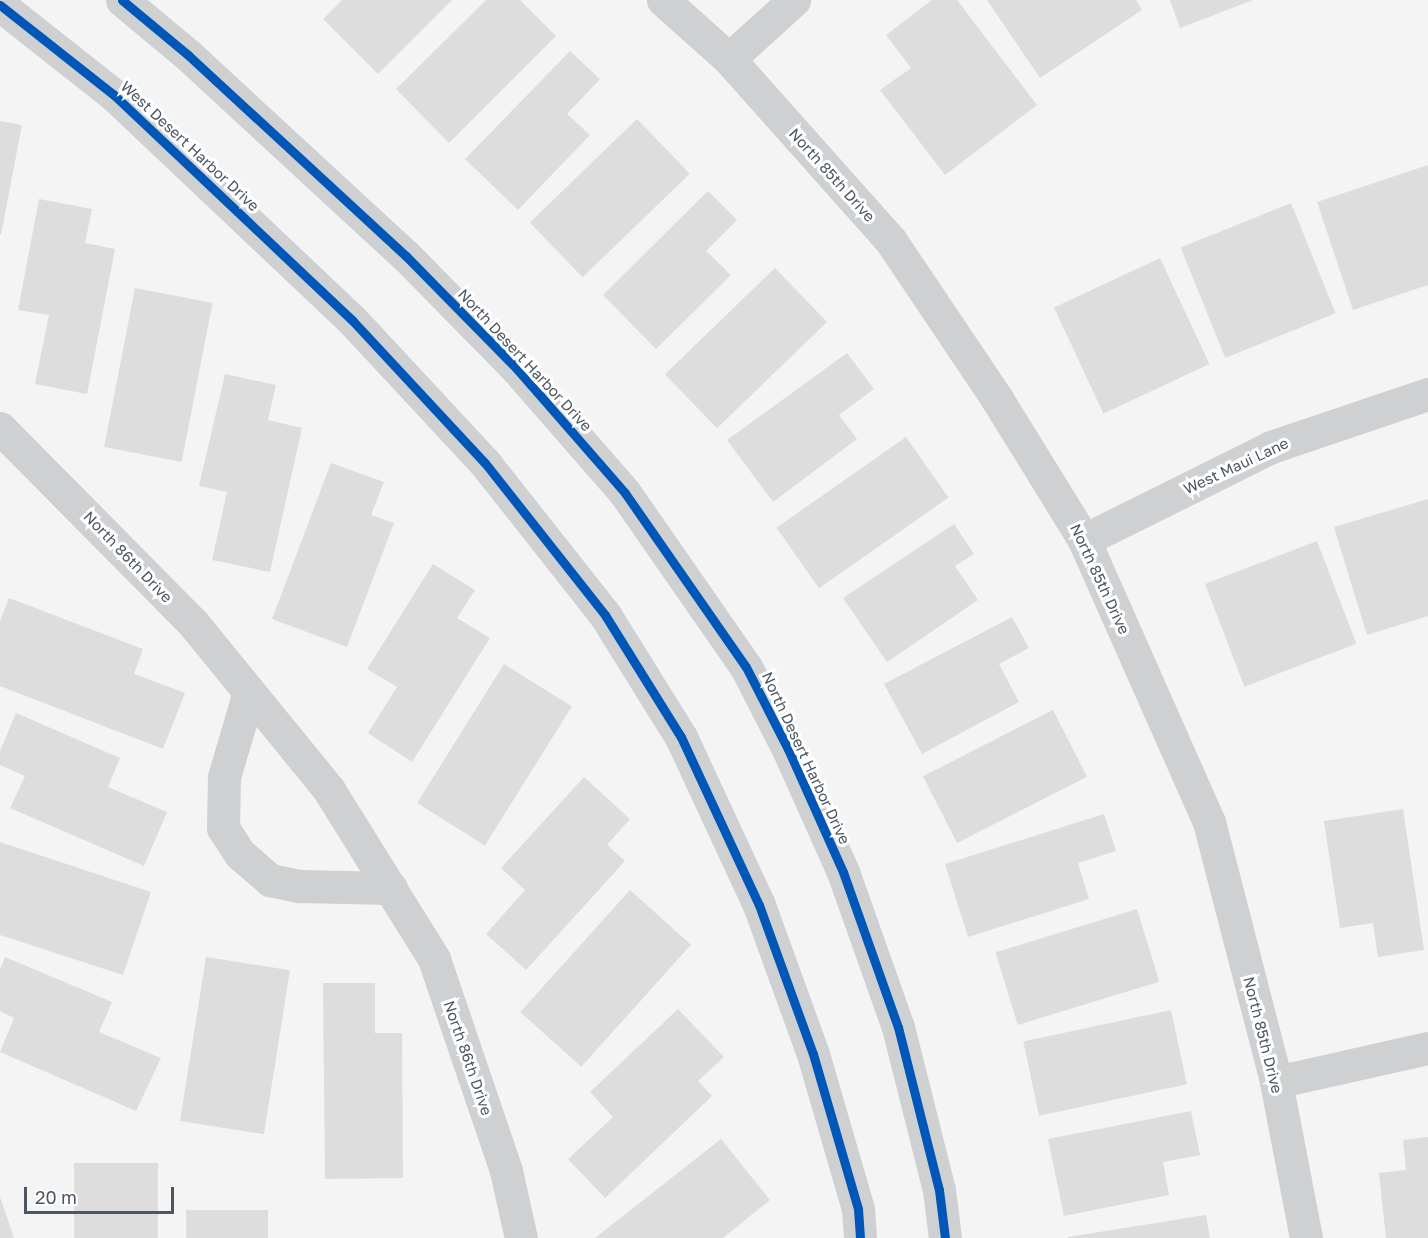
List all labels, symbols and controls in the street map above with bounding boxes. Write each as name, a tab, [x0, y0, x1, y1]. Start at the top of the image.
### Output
street label: West Desert Harbor Drive	[117, 77, 263, 215]
street label: North 85th Drive	[785, 125, 879, 225]
street label: North Desert Harbor Drive	[454, 285, 596, 435]
street label: West Maui Lane	[1181, 434, 1291, 498]
street label: North 86th Drive	[80, 508, 176, 606]
street label: North 85th Drive	[1067, 521, 1133, 637]
street label: North Desert Harbor Drive	[758, 669, 854, 847]
street label: North 85th Drive	[1240, 975, 1286, 1095]
street label: North 86th Drive	[440, 998, 496, 1118]
scale bar	[27, 1175, 177, 1213]
text: 20 m	[35, 1186, 77, 1208]

